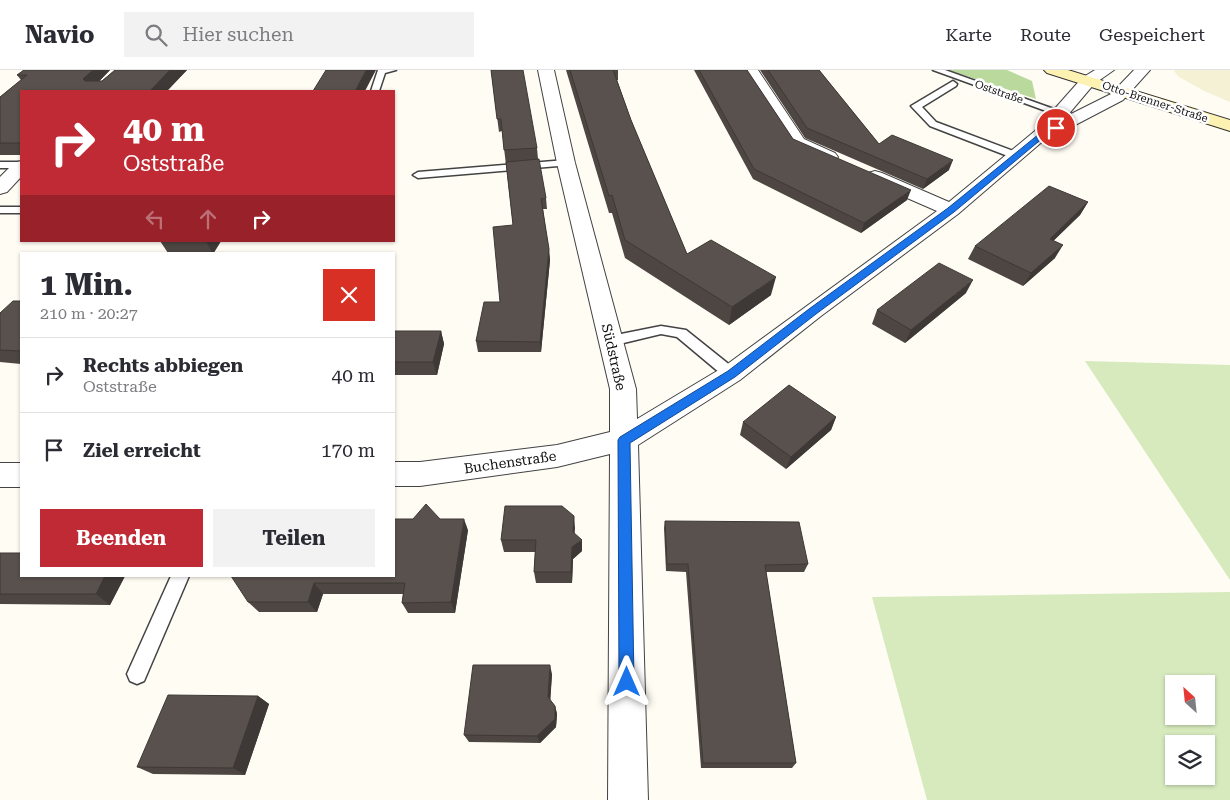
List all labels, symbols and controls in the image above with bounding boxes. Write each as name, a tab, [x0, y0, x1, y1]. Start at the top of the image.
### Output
search box	[124, 12, 474, 57]
text: Navio	[25, 21, 94, 49]
icon: search	[142, 21, 170, 49]
text: Hier suchen	[182, 23, 294, 46]
text: Karte	[945, 24, 992, 45]
text: Route	[1020, 24, 1071, 45]
text: Gespeichert	[1099, 24, 1205, 45]
street label: Oststraße	[973, 78, 1025, 106]
street label: Otto-Brenner-Straße	[1101, 79, 1209, 125]
pin	[1035, 107, 1077, 149]
text: 40 m	[123, 109, 205, 150]
icon: right	[40, 110, 105, 175]
icon: arrive	[1042, 114, 1070, 142]
text: Oststraße	[123, 151, 224, 176]
icon: left	[141, 205, 169, 233]
icon: ahead	[194, 205, 222, 233]
icon: right	[247, 205, 275, 233]
text: 1 Min.	[40, 267, 133, 302]
button: close	[323, 269, 375, 321]
text: 210 m · 20:27	[40, 304, 138, 323]
street label: Südstraße	[599, 322, 630, 392]
text: Rechts abbiegen	[83, 354, 243, 377]
icon: right	[40, 361, 68, 389]
text: 40 m	[332, 364, 375, 387]
text: Oststraße	[83, 377, 157, 396]
icon: arrive	[40, 436, 68, 464]
text: Ziel erreicht	[83, 439, 201, 462]
text: 170 m	[321, 439, 375, 462]
street label: Buchenstraße	[463, 448, 557, 476]
button: Beenden	[40, 509, 203, 567]
button: Teilen	[213, 509, 375, 567]
position arrow	[600, 655, 652, 707]
north arrow	[1165, 675, 1215, 725]
map controls	[1165, 675, 1215, 785]
button: layers	[1165, 735, 1215, 785]

